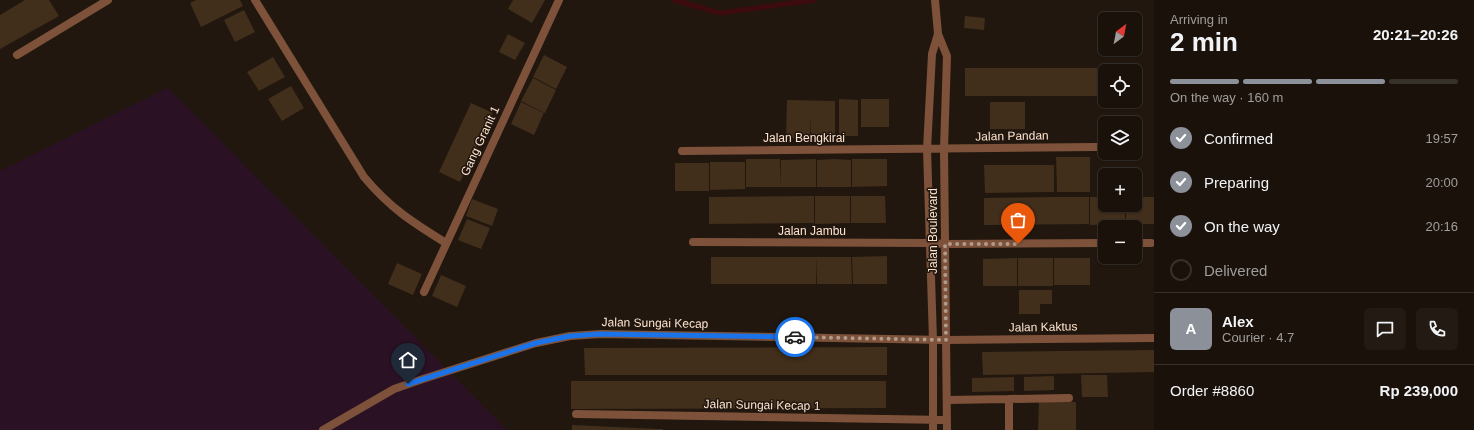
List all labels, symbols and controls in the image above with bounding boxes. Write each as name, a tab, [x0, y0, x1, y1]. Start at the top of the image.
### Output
north arrow	[1098, 12, 1142, 56]
map controls	[1098, 12, 1142, 264]
text: Arriving in	[1170, 12, 1228, 27]
text: 20:21–20:26	[1373, 26, 1458, 43]
text: 2 min	[1170, 27, 1238, 57]
button: locate	[1098, 64, 1142, 108]
text: On the way · 160 m	[1170, 90, 1283, 105]
street label: Gang Granit 1	[458, 104, 502, 178]
button: layers	[1098, 116, 1142, 160]
icon: check	[1170, 127, 1192, 149]
street label: Jalan Pandan	[975, 128, 1049, 144]
text: Confirmed	[1204, 130, 1273, 147]
street label: Jalan Bengkirai	[763, 131, 845, 145]
text: 19:57	[1425, 131, 1458, 146]
button: +	[1098, 168, 1142, 212]
icon: check	[1170, 171, 1192, 193]
text: Preparing	[1204, 174, 1269, 191]
text: 20:00	[1425, 175, 1458, 190]
street label: Jalan Boulevard	[926, 188, 940, 274]
pin	[1001, 203, 1035, 244]
icon: bag	[1007, 209, 1029, 231]
icon: check	[1170, 215, 1192, 237]
text: On the way	[1204, 218, 1280, 235]
text: 20:16	[1425, 219, 1458, 234]
button: −	[1098, 220, 1142, 264]
street label: Jalan Jambu	[778, 224, 846, 238]
text: Delivered	[1204, 262, 1267, 279]
button: chat	[1364, 308, 1406, 350]
button: phone	[1416, 308, 1458, 350]
text: Alex	[1222, 313, 1254, 330]
street label: Jalan Sungai Kecap	[602, 315, 709, 331]
courier	[775, 317, 815, 357]
street label: Jalan Kaktus	[1009, 319, 1077, 335]
text: A	[1186, 320, 1196, 337]
icon: car	[784, 326, 806, 348]
text: Courier · 4.7	[1222, 330, 1294, 345]
pin	[391, 343, 425, 384]
icon: home	[397, 349, 419, 371]
text: Order #8860	[1170, 382, 1254, 399]
text: Rp 239,000	[1380, 382, 1458, 399]
street label: Jalan Sungai Kecap 1	[704, 397, 821, 413]

